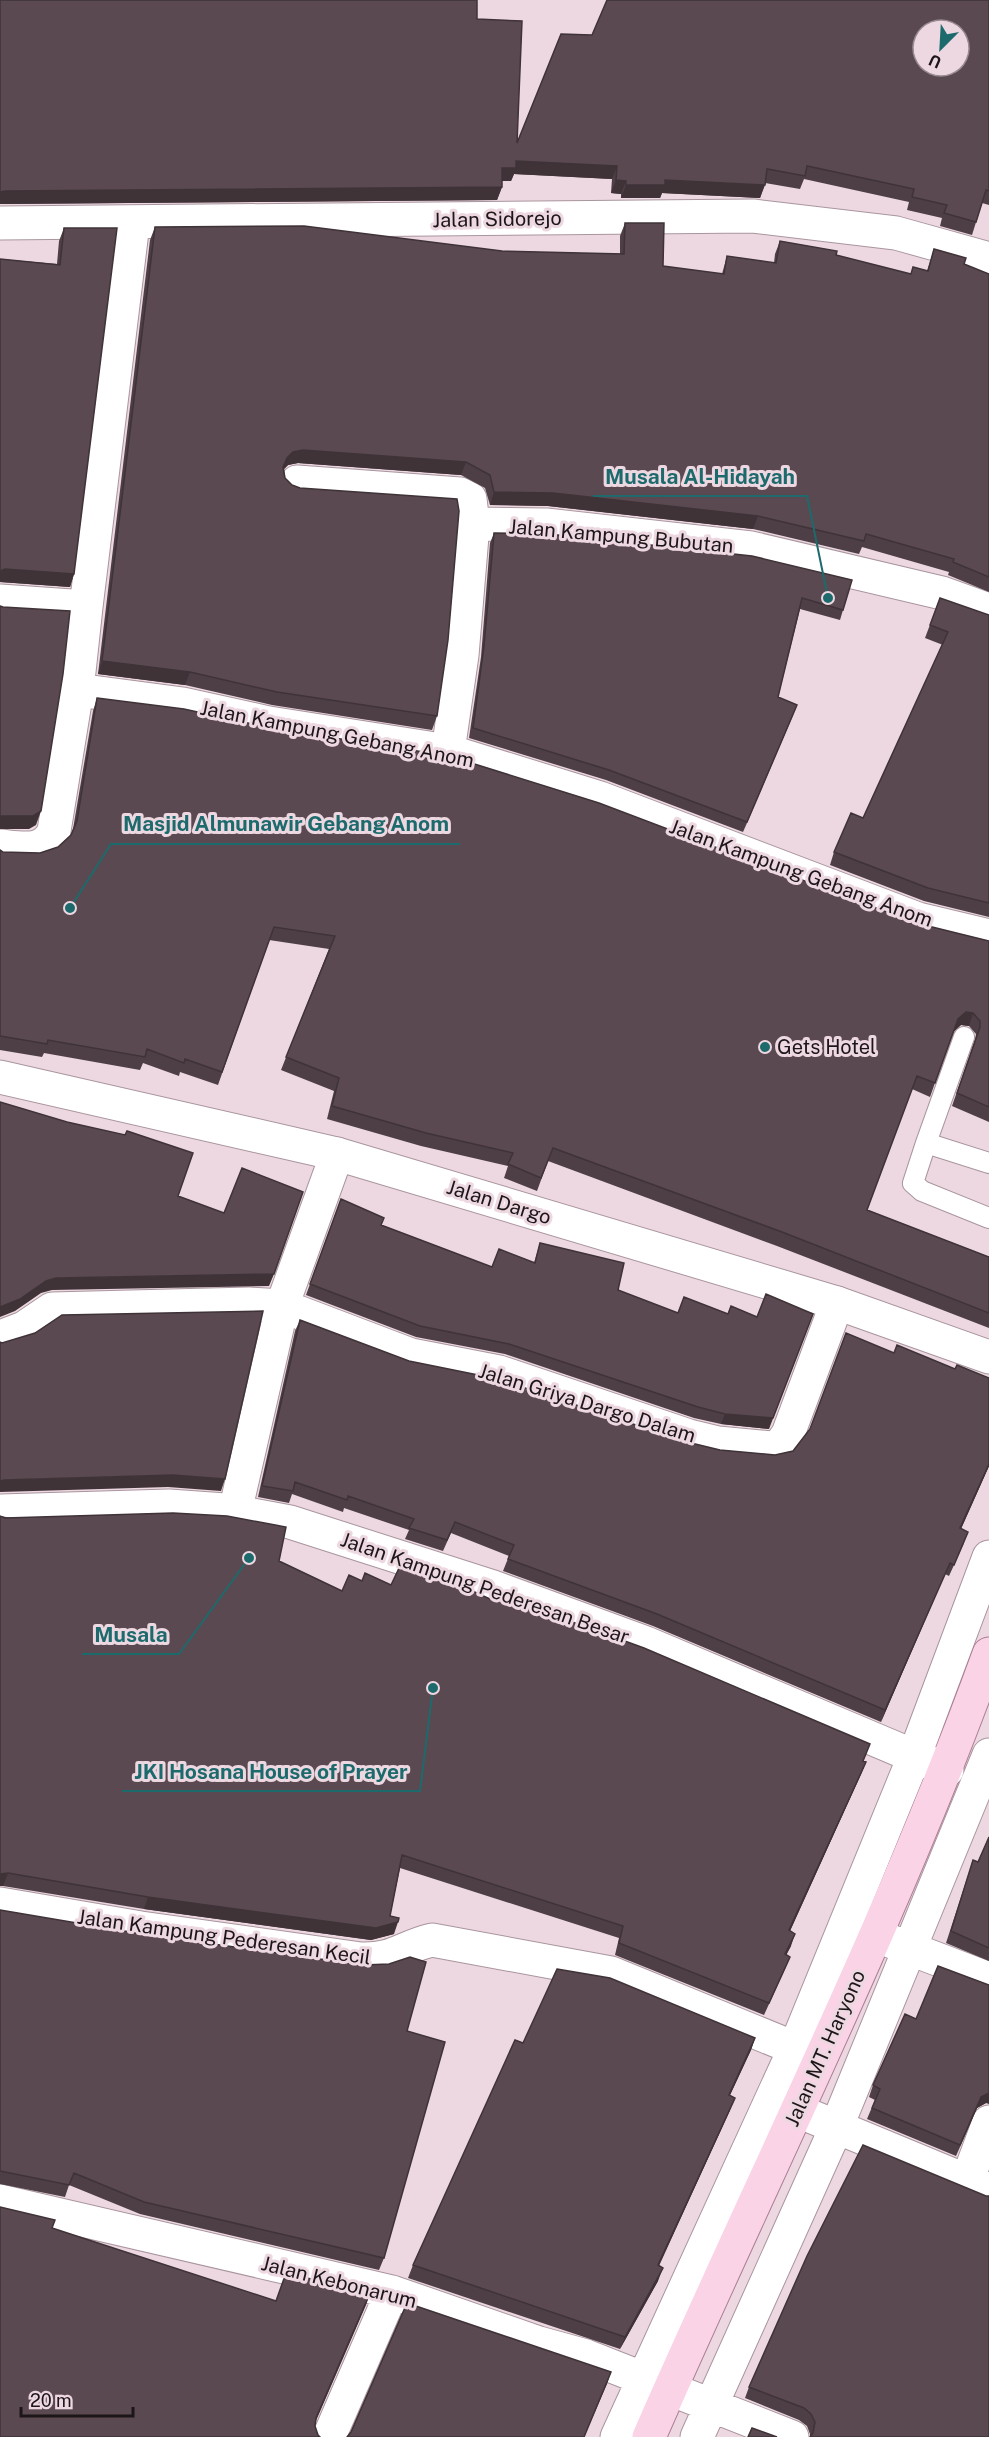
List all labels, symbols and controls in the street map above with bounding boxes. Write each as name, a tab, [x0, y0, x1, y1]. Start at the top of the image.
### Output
north arrow	[911, 18, 971, 78]
text: U	[926, 50, 944, 72]
street label: Jalan Sidorejo	[432, 206, 562, 232]
callout: Musala Al-Hidayah	[593, 457, 807, 496]
text: Musala Al-Hidayah	[605, 464, 795, 489]
street label: Jalan Kampung Bubutan	[508, 514, 734, 558]
street label: Jalan Kampung Gebang Anom	[198, 696, 476, 772]
callout: Masjid Almunawir Gebang Anom	[111, 805, 460, 844]
text: Masjid Almunawir Gebang Anom	[123, 811, 449, 836]
street label: Jalan Kampung Gebang Anom	[666, 814, 936, 932]
place label: Gets Hotel	[777, 1035, 876, 1059]
marker: Gets Hotel	[758, 1040, 772, 1054]
street label: Jalan Dargo	[444, 1175, 554, 1229]
street label: Jalan Griya Dargo Dalam	[475, 1359, 699, 1447]
street label: Jalan Kampung Pederesan Besar	[337, 1527, 633, 1649]
callout: Musala	[82, 1615, 179, 1654]
text: Musala	[94, 1622, 168, 1647]
callout: JKI Hosana House of Prayer	[122, 1752, 420, 1791]
text: JKI Hosana House of Prayer	[134, 1759, 408, 1784]
street label: Jalan Kampung Pederesan Kecil	[76, 1904, 372, 1970]
street label: Jalan MT. Haryono	[780, 1966, 870, 2130]
street label: Jalan Kebonarum	[259, 2251, 419, 2313]
scale bar	[21, 2380, 134, 2418]
text: 20 m	[30, 2390, 72, 2411]

